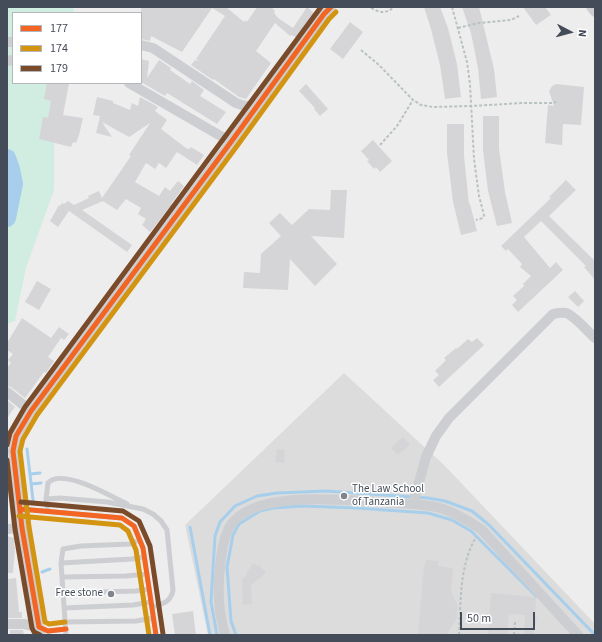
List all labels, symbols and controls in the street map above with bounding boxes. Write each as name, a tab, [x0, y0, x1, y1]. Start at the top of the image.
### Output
legend	[12, 12, 142, 84]
north arrow	[550, 12, 590, 52]
text: 177	[50, 20, 68, 37]
text: N	[575, 29, 590, 38]
text: 174	[50, 40, 68, 57]
text: 179	[50, 60, 68, 77]
place label: The Law School of Tanzania	[352, 483, 424, 509]
marker: The Law School of Tanzania	[339, 491, 349, 501]
place label: Free stone	[56, 587, 103, 601]
marker: Free stone	[106, 589, 116, 599]
scale bar	[462, 604, 537, 630]
text: 50 m	[467, 610, 491, 627]

